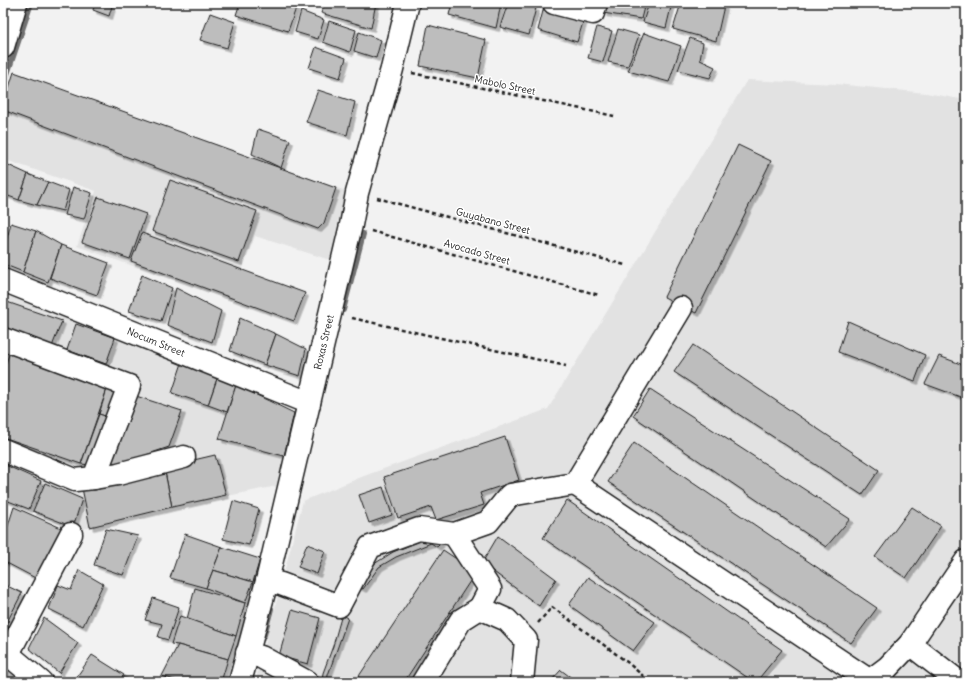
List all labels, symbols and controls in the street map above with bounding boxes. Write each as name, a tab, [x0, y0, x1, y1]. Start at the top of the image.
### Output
street label: Mabolo Street	[473, 72, 537, 98]
street label: Guyabano Street	[455, 205, 532, 237]
street label: Avocado Street	[442, 236, 512, 268]
street label: Roxas Street	[311, 313, 336, 371]
street label: Nocum Street	[125, 324, 188, 359]

